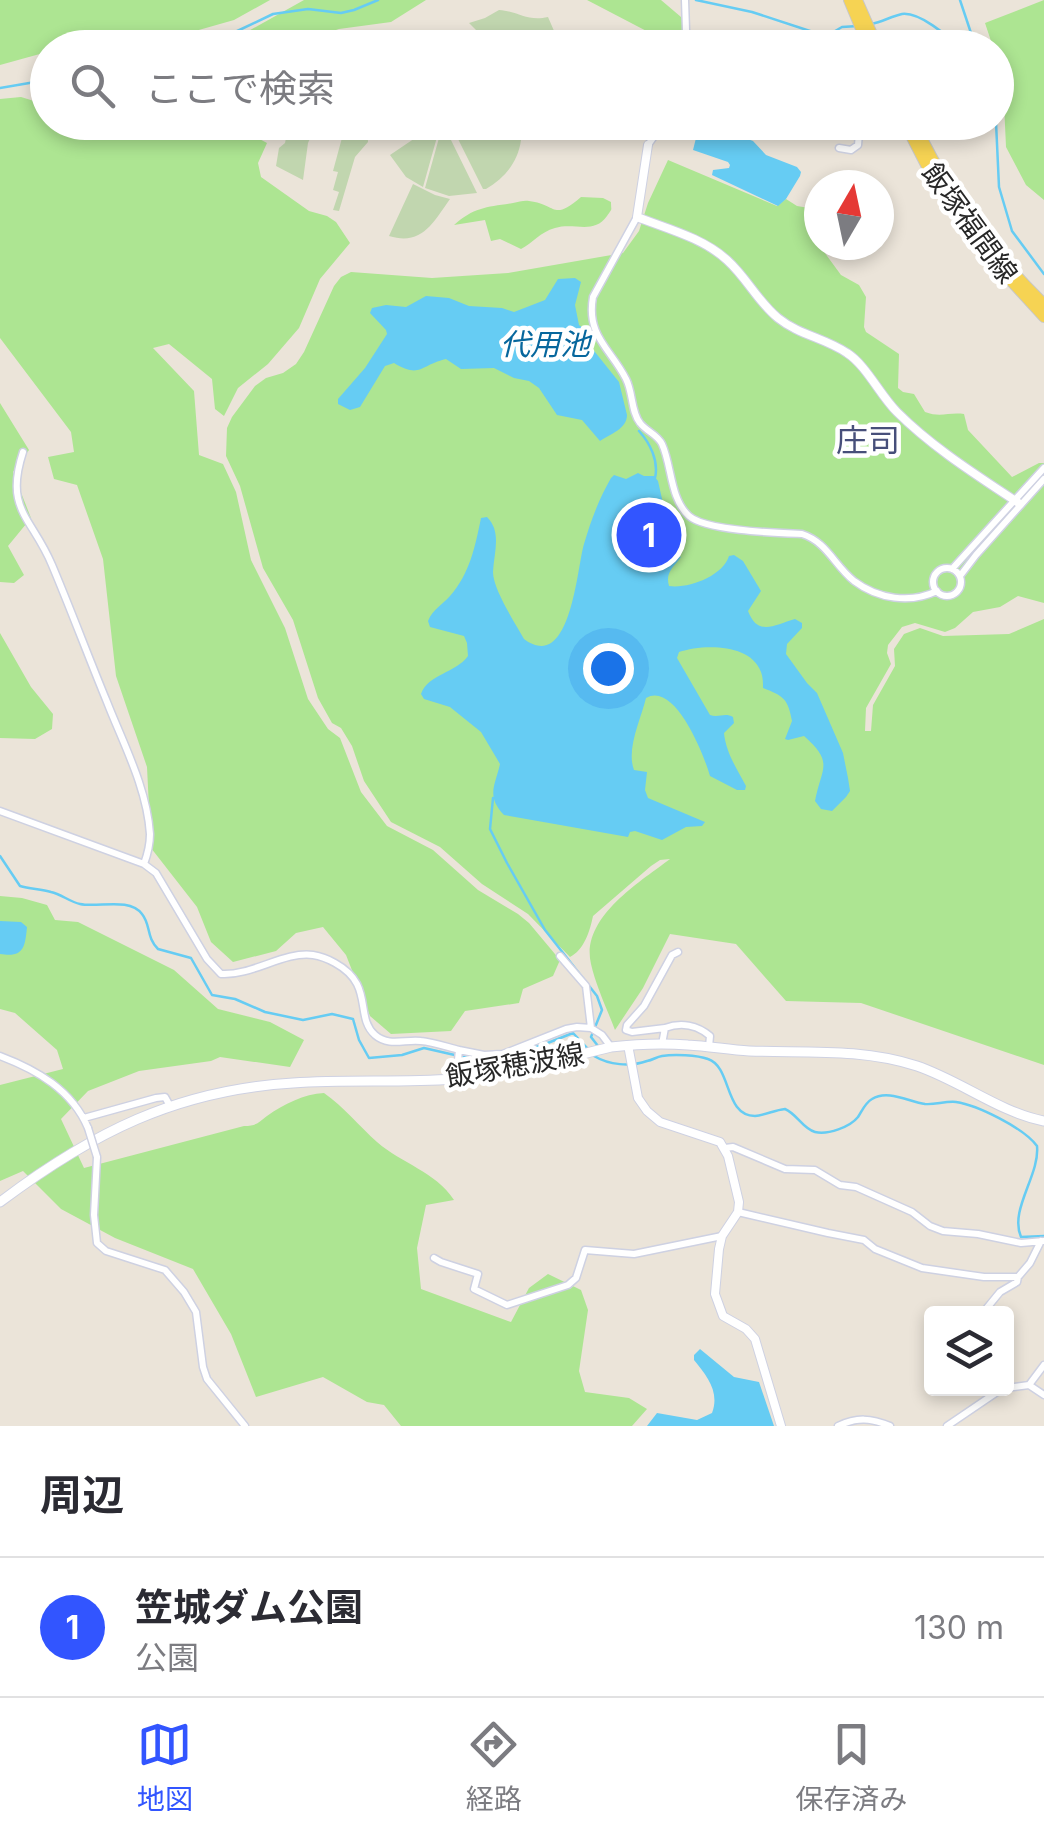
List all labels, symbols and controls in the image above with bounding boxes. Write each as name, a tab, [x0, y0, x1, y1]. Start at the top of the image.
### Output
search box	[30, 30, 1014, 140]
icon: search	[65, 58, 120, 113]
text: ここで検索	[145, 65, 335, 111]
street label: 飯塚福間線	[915, 156, 1025, 290]
north arrow	[804, 170, 894, 260]
water label: 代用池	[500, 326, 593, 362]
district label: 庄司	[836, 421, 900, 460]
pin: 1	[616, 498, 682, 572]
your location	[583, 643, 634, 694]
street label: 飯塚穂波線	[443, 1036, 587, 1094]
map controls	[924, 1306, 1014, 1396]
button: layers	[924, 1306, 1014, 1396]
text: 周辺	[40, 1469, 124, 1520]
text: 笠城ダム公園	[135, 1584, 363, 1630]
text: 1	[66, 1608, 79, 1647]
text: 130 m	[914, 1608, 1004, 1647]
text: 公園	[135, 1638, 199, 1677]
tab: 地図	[137, 1717, 193, 1817]
tab: 経路	[466, 1717, 522, 1817]
tab: 保存済み	[795, 1717, 907, 1817]

